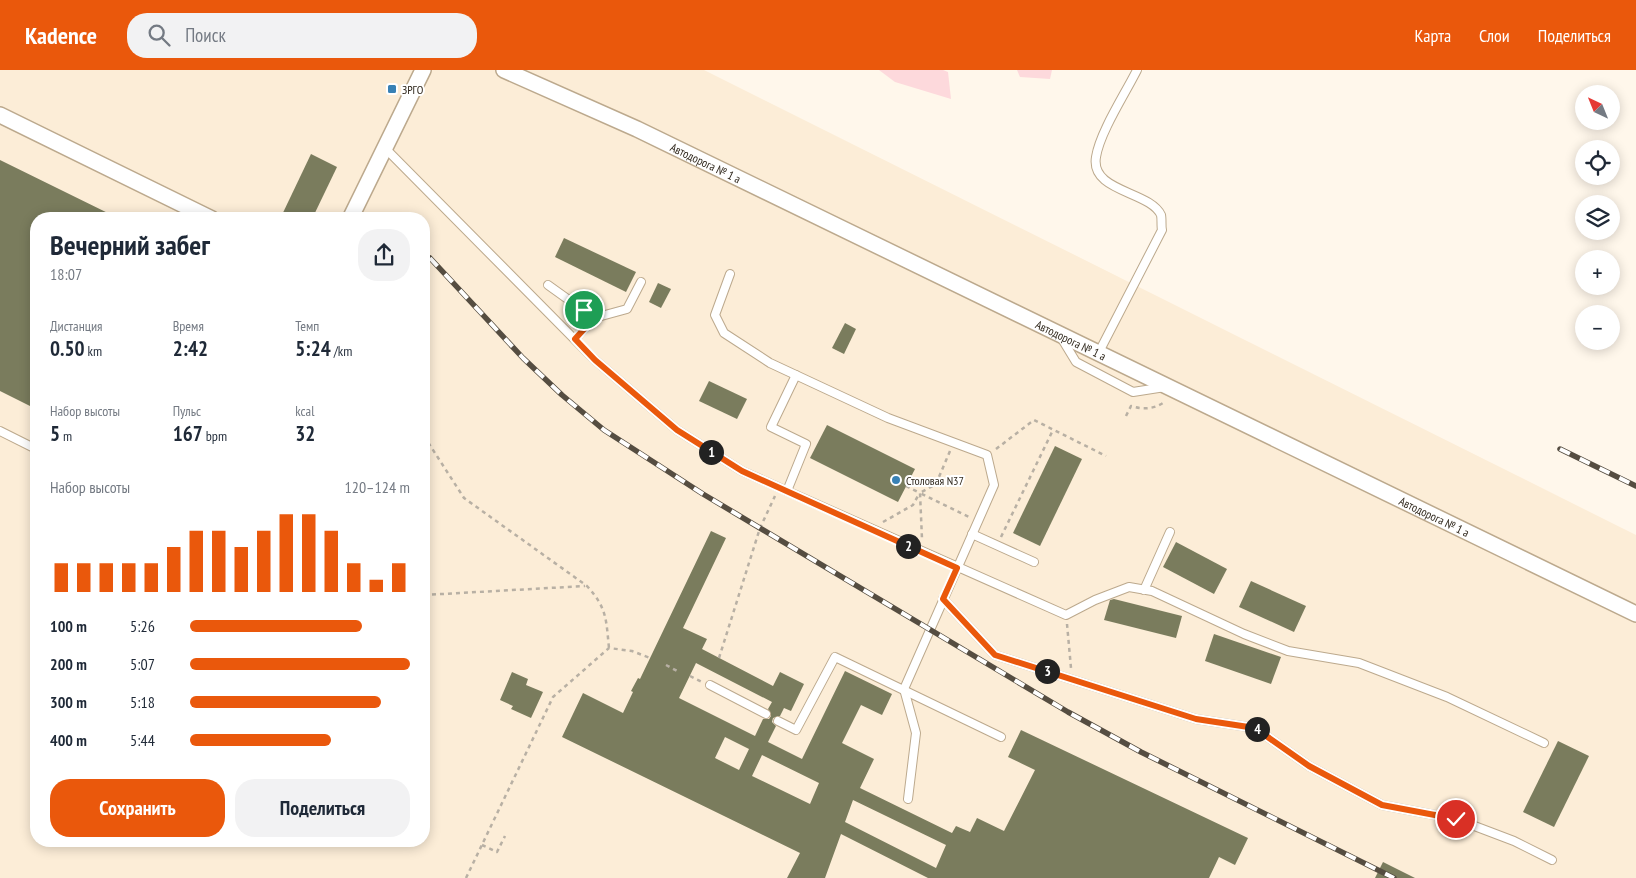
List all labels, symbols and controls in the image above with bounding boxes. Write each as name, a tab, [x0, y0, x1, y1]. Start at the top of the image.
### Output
search box	[127, 13, 477, 58]
text: Kadence	[25, 20, 97, 51]
icon: search	[145, 21, 173, 49]
text: Поиск	[185, 23, 226, 47]
text: Карта	[1414, 24, 1451, 47]
text: Слои	[1479, 24, 1510, 47]
text: Поделиться	[1538, 24, 1611, 47]
place label: ЗРГО	[402, 82, 424, 97]
marker: ЗРГО	[386, 83, 398, 95]
north arrow	[1575, 85, 1620, 130]
map controls	[1575, 85, 1620, 350]
street label: Автодорога № 1 а	[668, 139, 744, 186]
button: locate	[1575, 140, 1620, 185]
button: layers	[1575, 195, 1620, 240]
text: Вечерний забег	[50, 226, 210, 263]
button: share	[358, 229, 410, 281]
button: +	[1575, 250, 1620, 295]
text: 18:07	[50, 264, 82, 284]
pin	[563, 289, 605, 331]
icon: arrive	[570, 296, 598, 324]
button: −	[1575, 305, 1620, 350]
street label: Автодорога № 1 а	[1033, 316, 1109, 363]
text: Дистанция	[50, 317, 103, 335]
text: Время	[173, 317, 204, 335]
text: Темп	[295, 317, 319, 335]
text: 0.50	[50, 335, 85, 362]
text: 2:42	[173, 335, 208, 362]
text: 5:24	[295, 335, 331, 362]
text: km	[85, 342, 102, 360]
text: /km	[331, 342, 352, 360]
text: Набор высоты	[50, 402, 120, 420]
text: Пульс	[173, 402, 201, 420]
text: kcal	[295, 402, 314, 420]
text: 5	[50, 420, 60, 447]
text: 167	[173, 420, 203, 447]
text: 32	[295, 420, 315, 447]
text: m	[60, 427, 72, 445]
text: bpm	[203, 427, 227, 445]
pin: 1	[698, 440, 724, 464]
text: 1	[708, 443, 715, 461]
place label: Столовая N37	[906, 473, 964, 488]
marker: Столовая N37	[890, 474, 902, 486]
text: Набор высоты	[50, 477, 130, 497]
text: 120–124 m	[345, 477, 410, 497]
street label: Автодорога № 1 а	[1397, 493, 1472, 540]
pin: 2	[896, 534, 920, 558]
text: 2	[905, 537, 912, 555]
text: 100 m	[50, 616, 87, 636]
text: 5:26	[130, 616, 155, 636]
text: 200 m	[50, 654, 87, 674]
text: 5:07	[130, 654, 155, 674]
pin: 3	[1034, 658, 1060, 684]
text: 3	[1044, 662, 1051, 680]
text: 300 m	[50, 692, 87, 712]
text: 5:18	[130, 692, 155, 712]
pin: 4	[1244, 716, 1270, 742]
text: 4	[1254, 720, 1261, 738]
text: 400 m	[50, 730, 87, 750]
text: 5:44	[130, 730, 155, 750]
button: Сохранить	[50, 779, 225, 837]
button: Поделиться	[235, 779, 410, 837]
pin	[1435, 798, 1477, 840]
icon: check	[1442, 805, 1470, 833]

